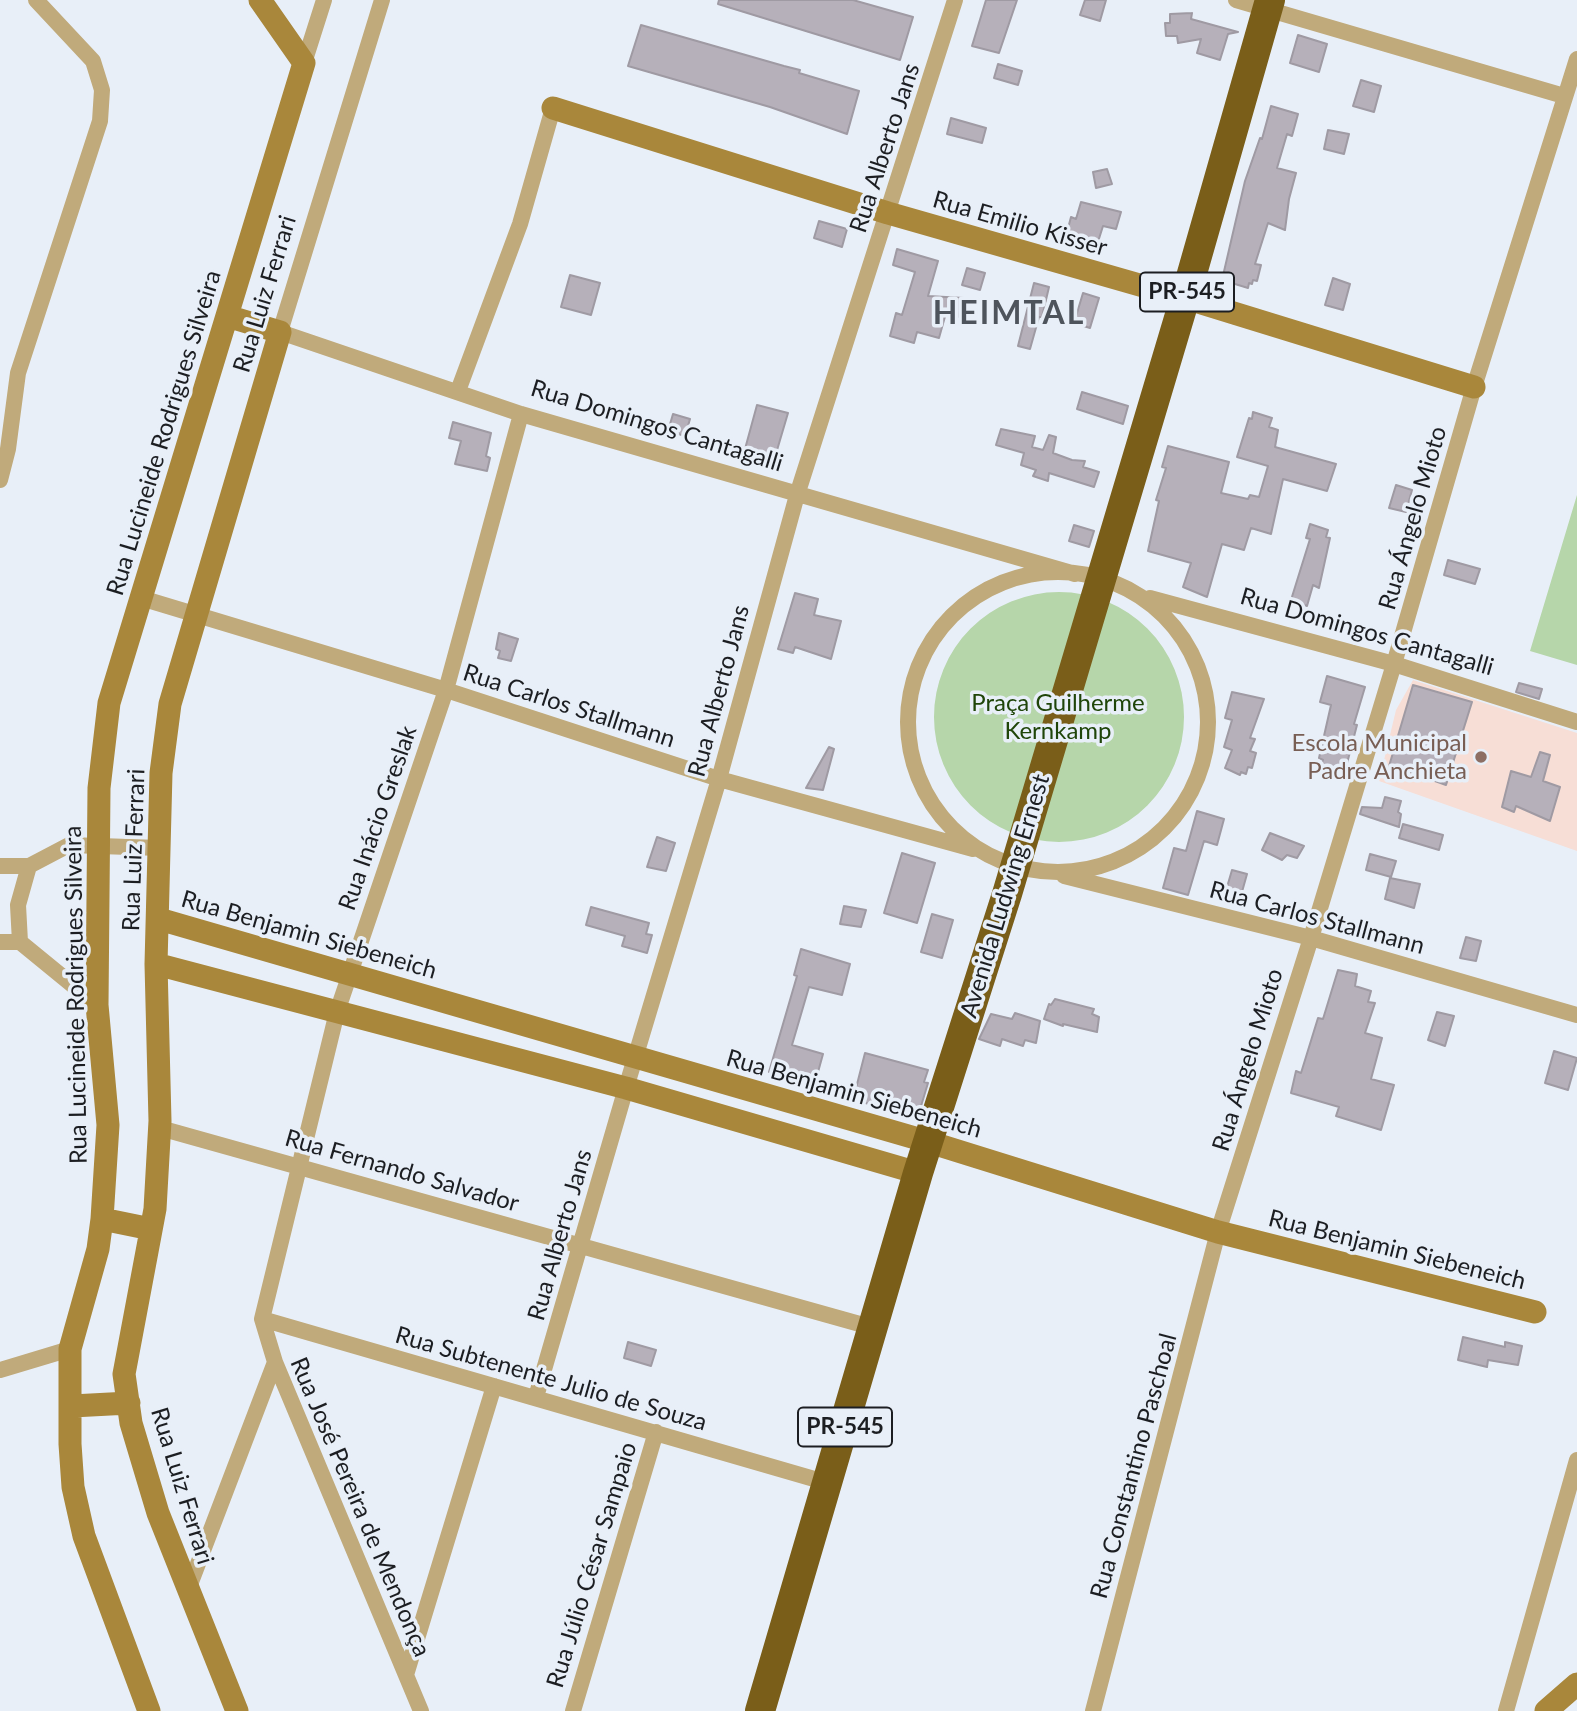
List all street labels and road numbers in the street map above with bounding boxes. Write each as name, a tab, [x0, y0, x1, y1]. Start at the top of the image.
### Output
street label: Rua Alberto Jans	[844, 60, 926, 236]
street label: Rua Emilio Kisser	[929, 185, 1111, 263]
street label: Rua Luiz Ferrari	[227, 212, 303, 376]
street label: Rua Lucineide Rodrigues Silveira	[101, 267, 227, 599]
road number: PR-545	[1140, 272, 1234, 312]
street label: Rua Domingos Cantagalli	[527, 374, 787, 478]
street label: Rua Ángelo Mioto	[1373, 423, 1453, 613]
street label: Rua Domingos Cantagalli	[1237, 582, 1497, 682]
street label: Rua Alberto Jans	[682, 602, 756, 780]
street label: Rua Carlos Stallmann	[459, 658, 679, 754]
street label: Rua Inácio Greslak	[333, 722, 423, 914]
street label: Rua Luiz Ferrari	[117, 768, 151, 932]
street label: Avenida Ludwing Ernest	[954, 771, 1056, 1021]
street label: Rua Lucineide Rodrigues Silveira	[59, 826, 93, 1164]
street label: Rua Carlos Stallmann	[1206, 875, 1428, 961]
street label: Rua Benjamin Siebeneich	[178, 885, 440, 985]
street label: Rua Ángelo Mioto	[1207, 965, 1289, 1155]
street label: Rua Benjamin Siebeneich	[723, 1044, 985, 1144]
street label: Rua Fernando Salvador	[282, 1124, 522, 1218]
street label: Rua Alberto Jans	[522, 1146, 598, 1324]
street label: Rua Benjamin Siebeneich	[1265, 1204, 1529, 1296]
street label: Rua Subtenente Julio de Souza	[392, 1321, 710, 1437]
street label: Rua Constantino Paschoal	[1085, 1330, 1183, 1602]
street label: Rua José Pereira de Mendonça	[284, 1353, 436, 1661]
street label: Rua Luiz Ferrari	[144, 1404, 220, 1568]
road number: PR-545	[798, 1408, 892, 1446]
street label: Rua Júlio César Sampaio	[541, 1439, 643, 1691]

